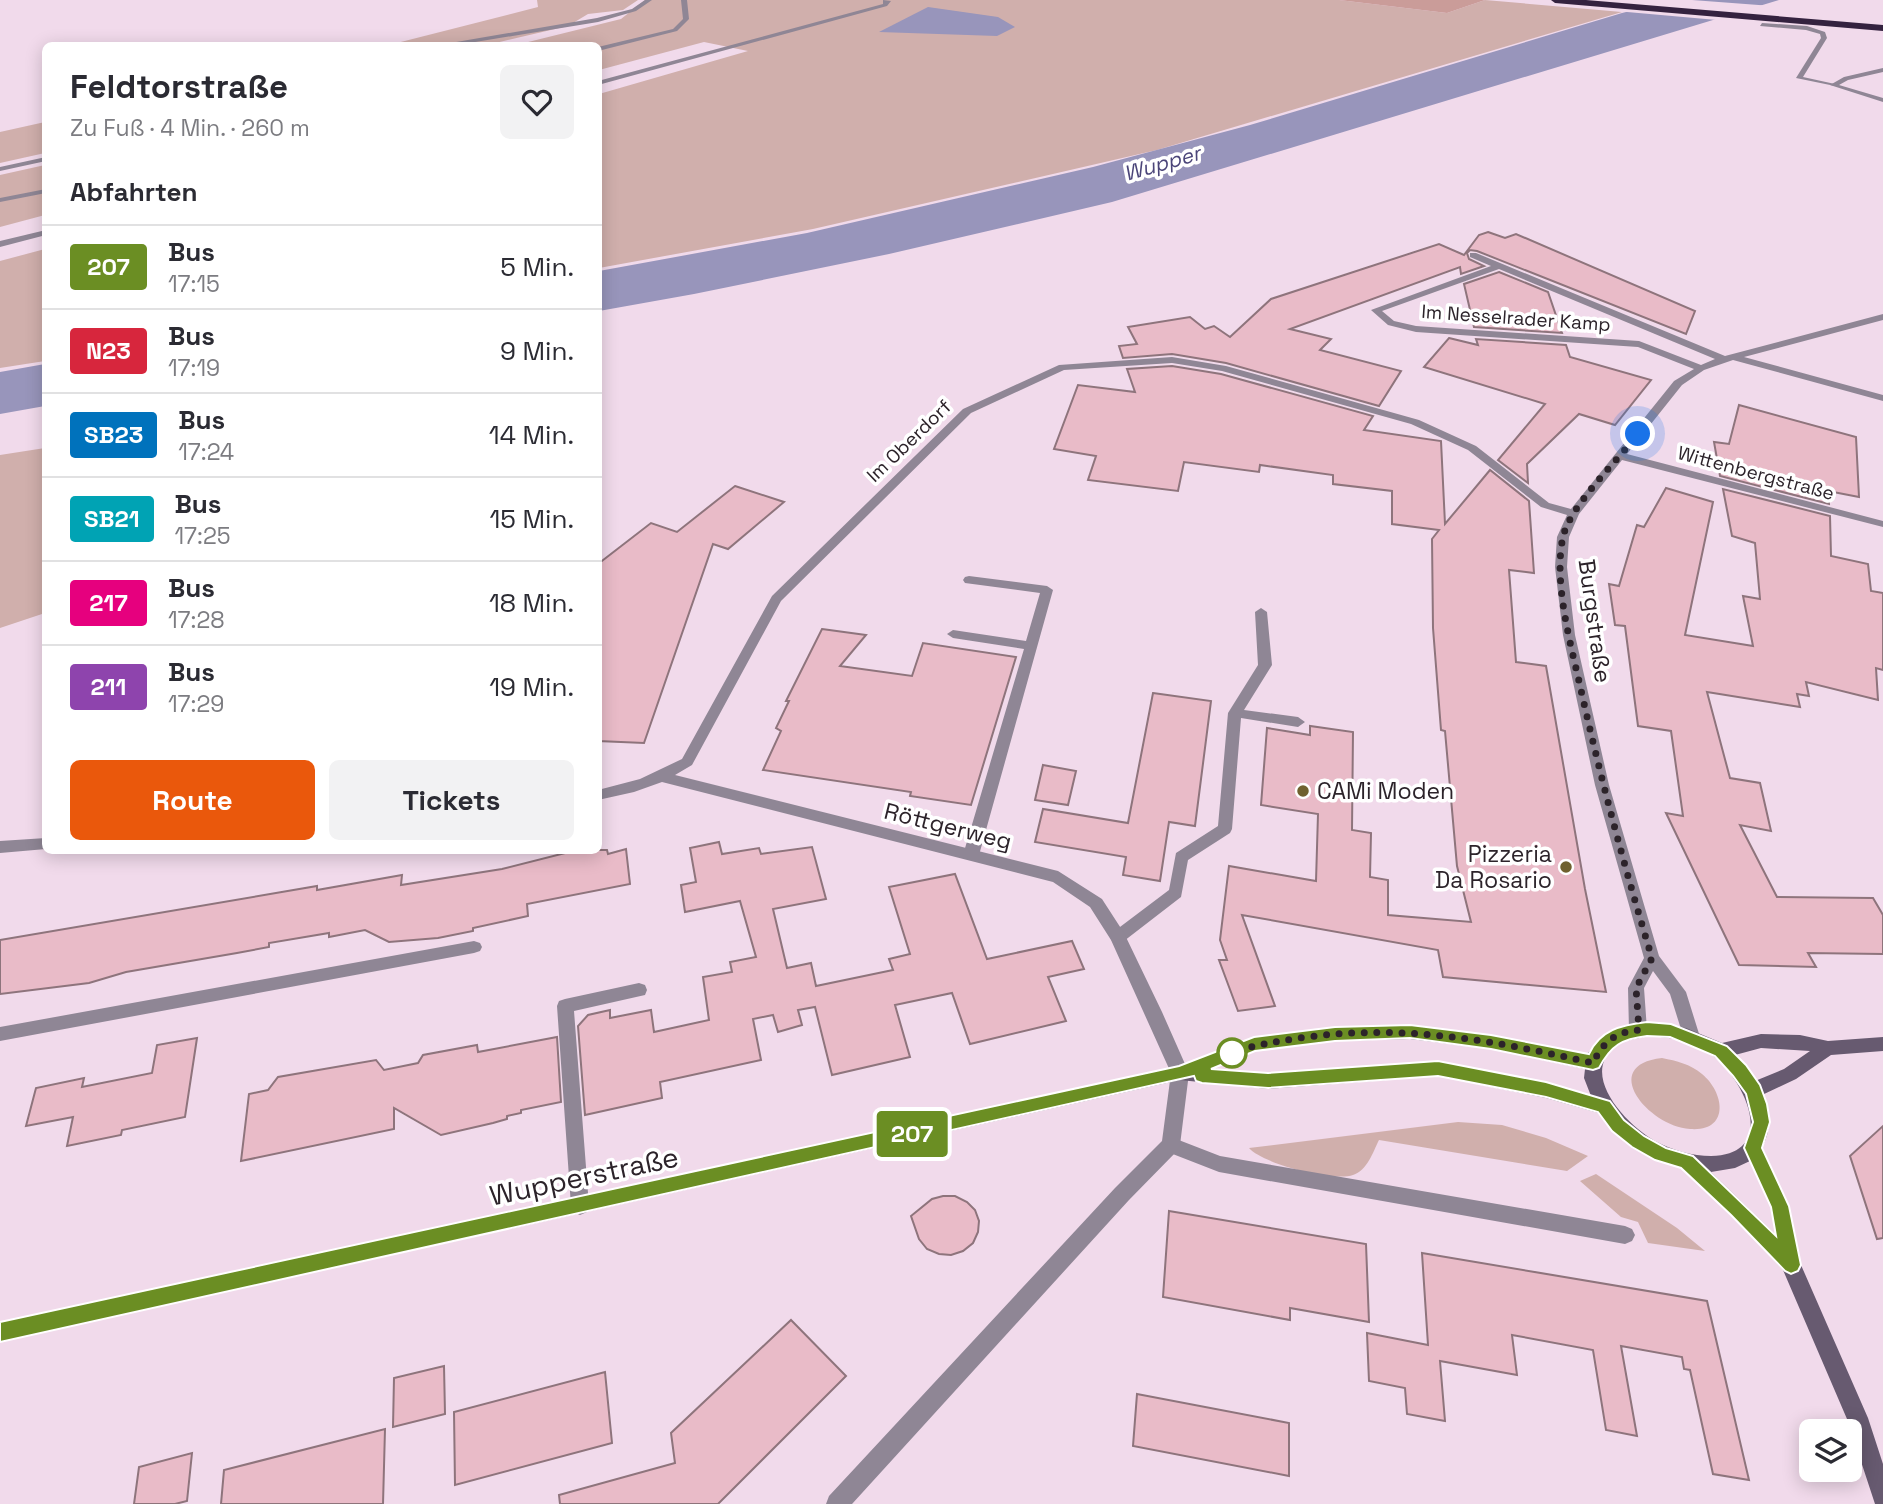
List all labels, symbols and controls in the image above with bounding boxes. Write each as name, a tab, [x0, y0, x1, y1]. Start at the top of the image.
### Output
button: heart	[500, 65, 574, 139]
text: Feldtorstraße	[70, 66, 288, 108]
text: Zu Fuß · 4 Min. · 260 m	[70, 113, 310, 143]
water label: Wupper	[1121, 139, 1205, 187]
text: Abfahrten	[70, 175, 198, 209]
text: Bus	[168, 235, 215, 269]
text: 5 Min.	[500, 250, 574, 284]
text: 207	[87, 251, 130, 282]
text: 17:15	[168, 269, 220, 299]
street label: Im Nesselrader Kamp	[1420, 299, 1612, 337]
text: Bus	[168, 319, 215, 353]
text: 9 Min.	[500, 334, 574, 368]
text: N23	[86, 335, 131, 366]
text: 17:19	[168, 353, 220, 383]
street label: Im Oberdorf	[861, 394, 957, 488]
text: Bus	[178, 403, 225, 437]
your location	[1620, 416, 1655, 451]
text: 14 Min.	[489, 418, 574, 452]
text: SB23	[84, 419, 143, 450]
text: 17:24	[178, 437, 234, 467]
street label: Wittenbergstraße	[1675, 440, 1837, 506]
text: Bus	[175, 487, 221, 521]
text: 15 Min.	[489, 502, 574, 536]
text: SB21	[84, 503, 140, 534]
text: 17:25	[175, 521, 231, 551]
street label: Burgstraße	[1571, 557, 1619, 685]
text: Bus	[168, 571, 215, 605]
text: 18 Min.	[489, 586, 574, 620]
text: 217	[89, 587, 128, 618]
text: 17:28	[168, 605, 225, 635]
text: Bus	[168, 655, 215, 689]
text: 19 Min.	[489, 670, 574, 704]
text: 211	[91, 671, 126, 702]
text: 17:29	[168, 689, 224, 719]
button: Route	[70, 760, 315, 840]
button: Tickets	[329, 760, 574, 840]
place label: CAMi Moden	[1317, 776, 1454, 806]
marker: CAMi Moden	[1295, 783, 1311, 799]
street label: Röttgerweg	[881, 796, 1015, 856]
place label: Pizzeria Da Rosario	[1435, 839, 1552, 895]
marker: Pizzeria Da Rosario	[1558, 859, 1574, 875]
unlabelled marker	[1217, 1038, 1247, 1068]
line badge: 207	[872, 1111, 952, 1157]
text: 207	[891, 1118, 933, 1149]
street label: Wupperstraße	[486, 1138, 682, 1214]
map controls	[1799, 1419, 1862, 1482]
button: layers	[1799, 1419, 1862, 1482]

